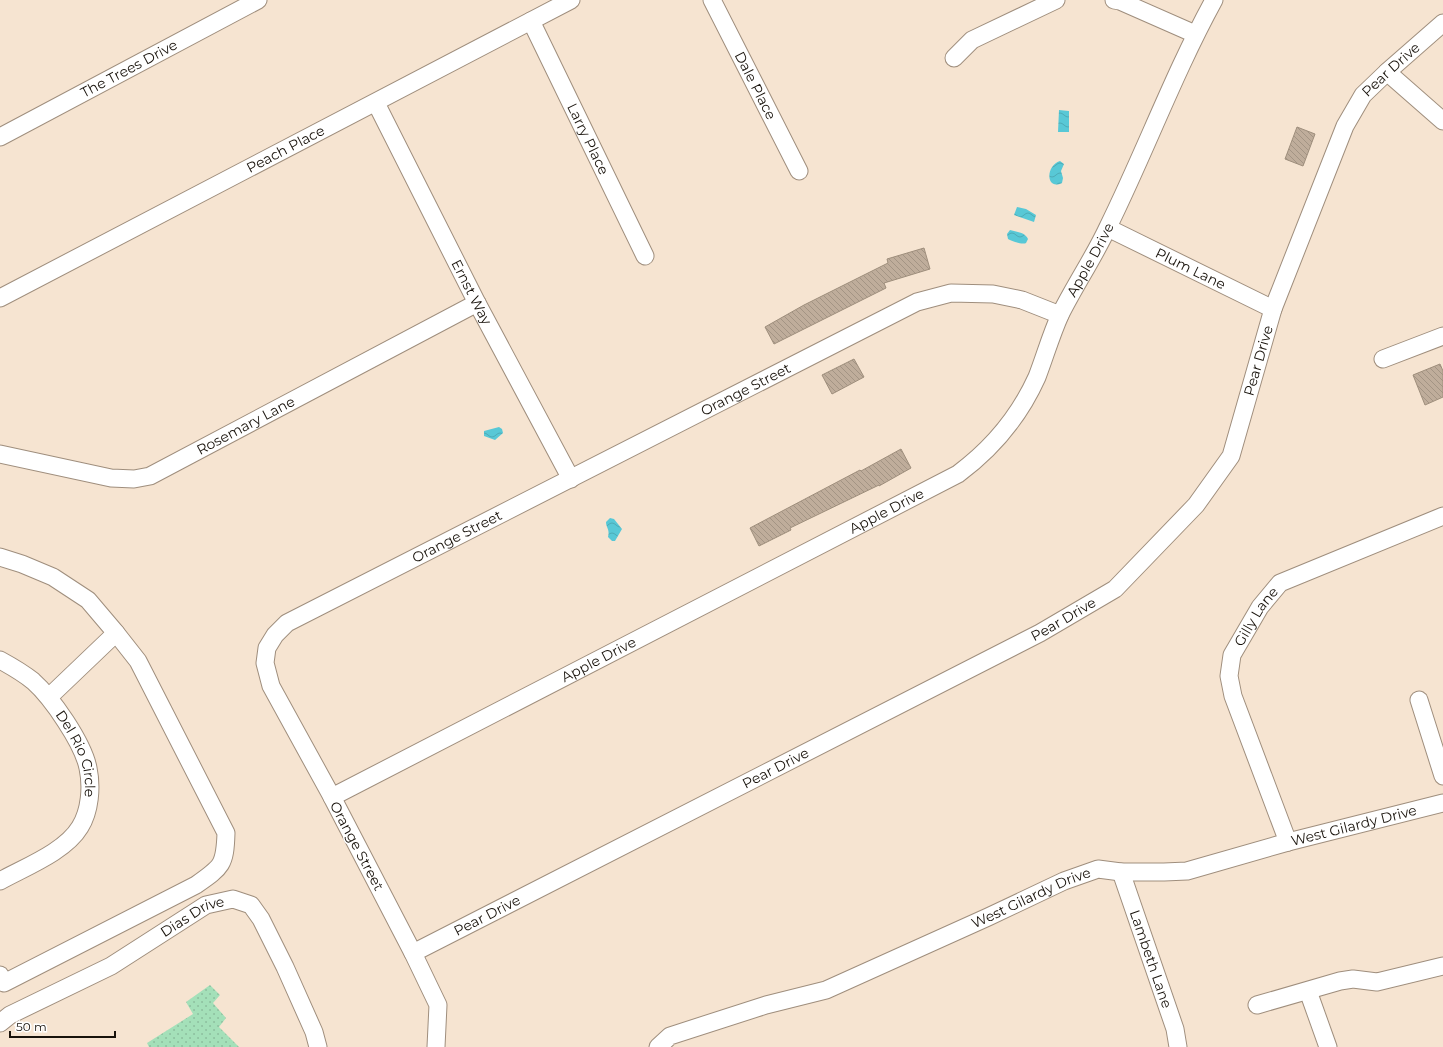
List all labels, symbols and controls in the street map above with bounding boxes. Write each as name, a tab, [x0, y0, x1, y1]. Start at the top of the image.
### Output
street label: The Trees Drive	[77, 35, 180, 102]
street label: Pear Drive	[1358, 38, 1424, 100]
street label: Dale Place	[731, 48, 780, 123]
street label: Larry Place	[563, 100, 613, 178]
street label: Peach Place	[243, 121, 328, 177]
street label: Apple Drive	[1063, 220, 1118, 300]
street label: Plum Lane	[1152, 244, 1229, 293]
street label: Ernst Way	[448, 257, 496, 328]
street label: Pear Drive	[1240, 323, 1277, 398]
street label: Orange Street	[698, 359, 794, 420]
street label: Rosemary Lane	[193, 392, 298, 459]
street label: Apple Drive	[846, 484, 927, 538]
street label: Orange Street	[409, 506, 505, 567]
street label: Gilly Lane	[1230, 583, 1282, 650]
street label: Pear Drive	[1028, 593, 1099, 645]
street label: Apple Drive	[558, 633, 639, 686]
street label: Del Rio Circle	[52, 707, 99, 798]
street label: Pear Drive	[739, 744, 812, 792]
street label: Orange Street	[326, 798, 388, 894]
street label: West Gilardy Drive	[1289, 801, 1419, 850]
street label: West Gilardy Drive	[969, 863, 1093, 932]
street label: Pear Drive	[451, 891, 523, 940]
street label: Dias Drive	[157, 892, 226, 941]
street label: Lambeth Lane	[1126, 908, 1176, 1010]
scale bar	[10, 1013, 115, 1039]
text: 50 m	[16, 1019, 47, 1034]

